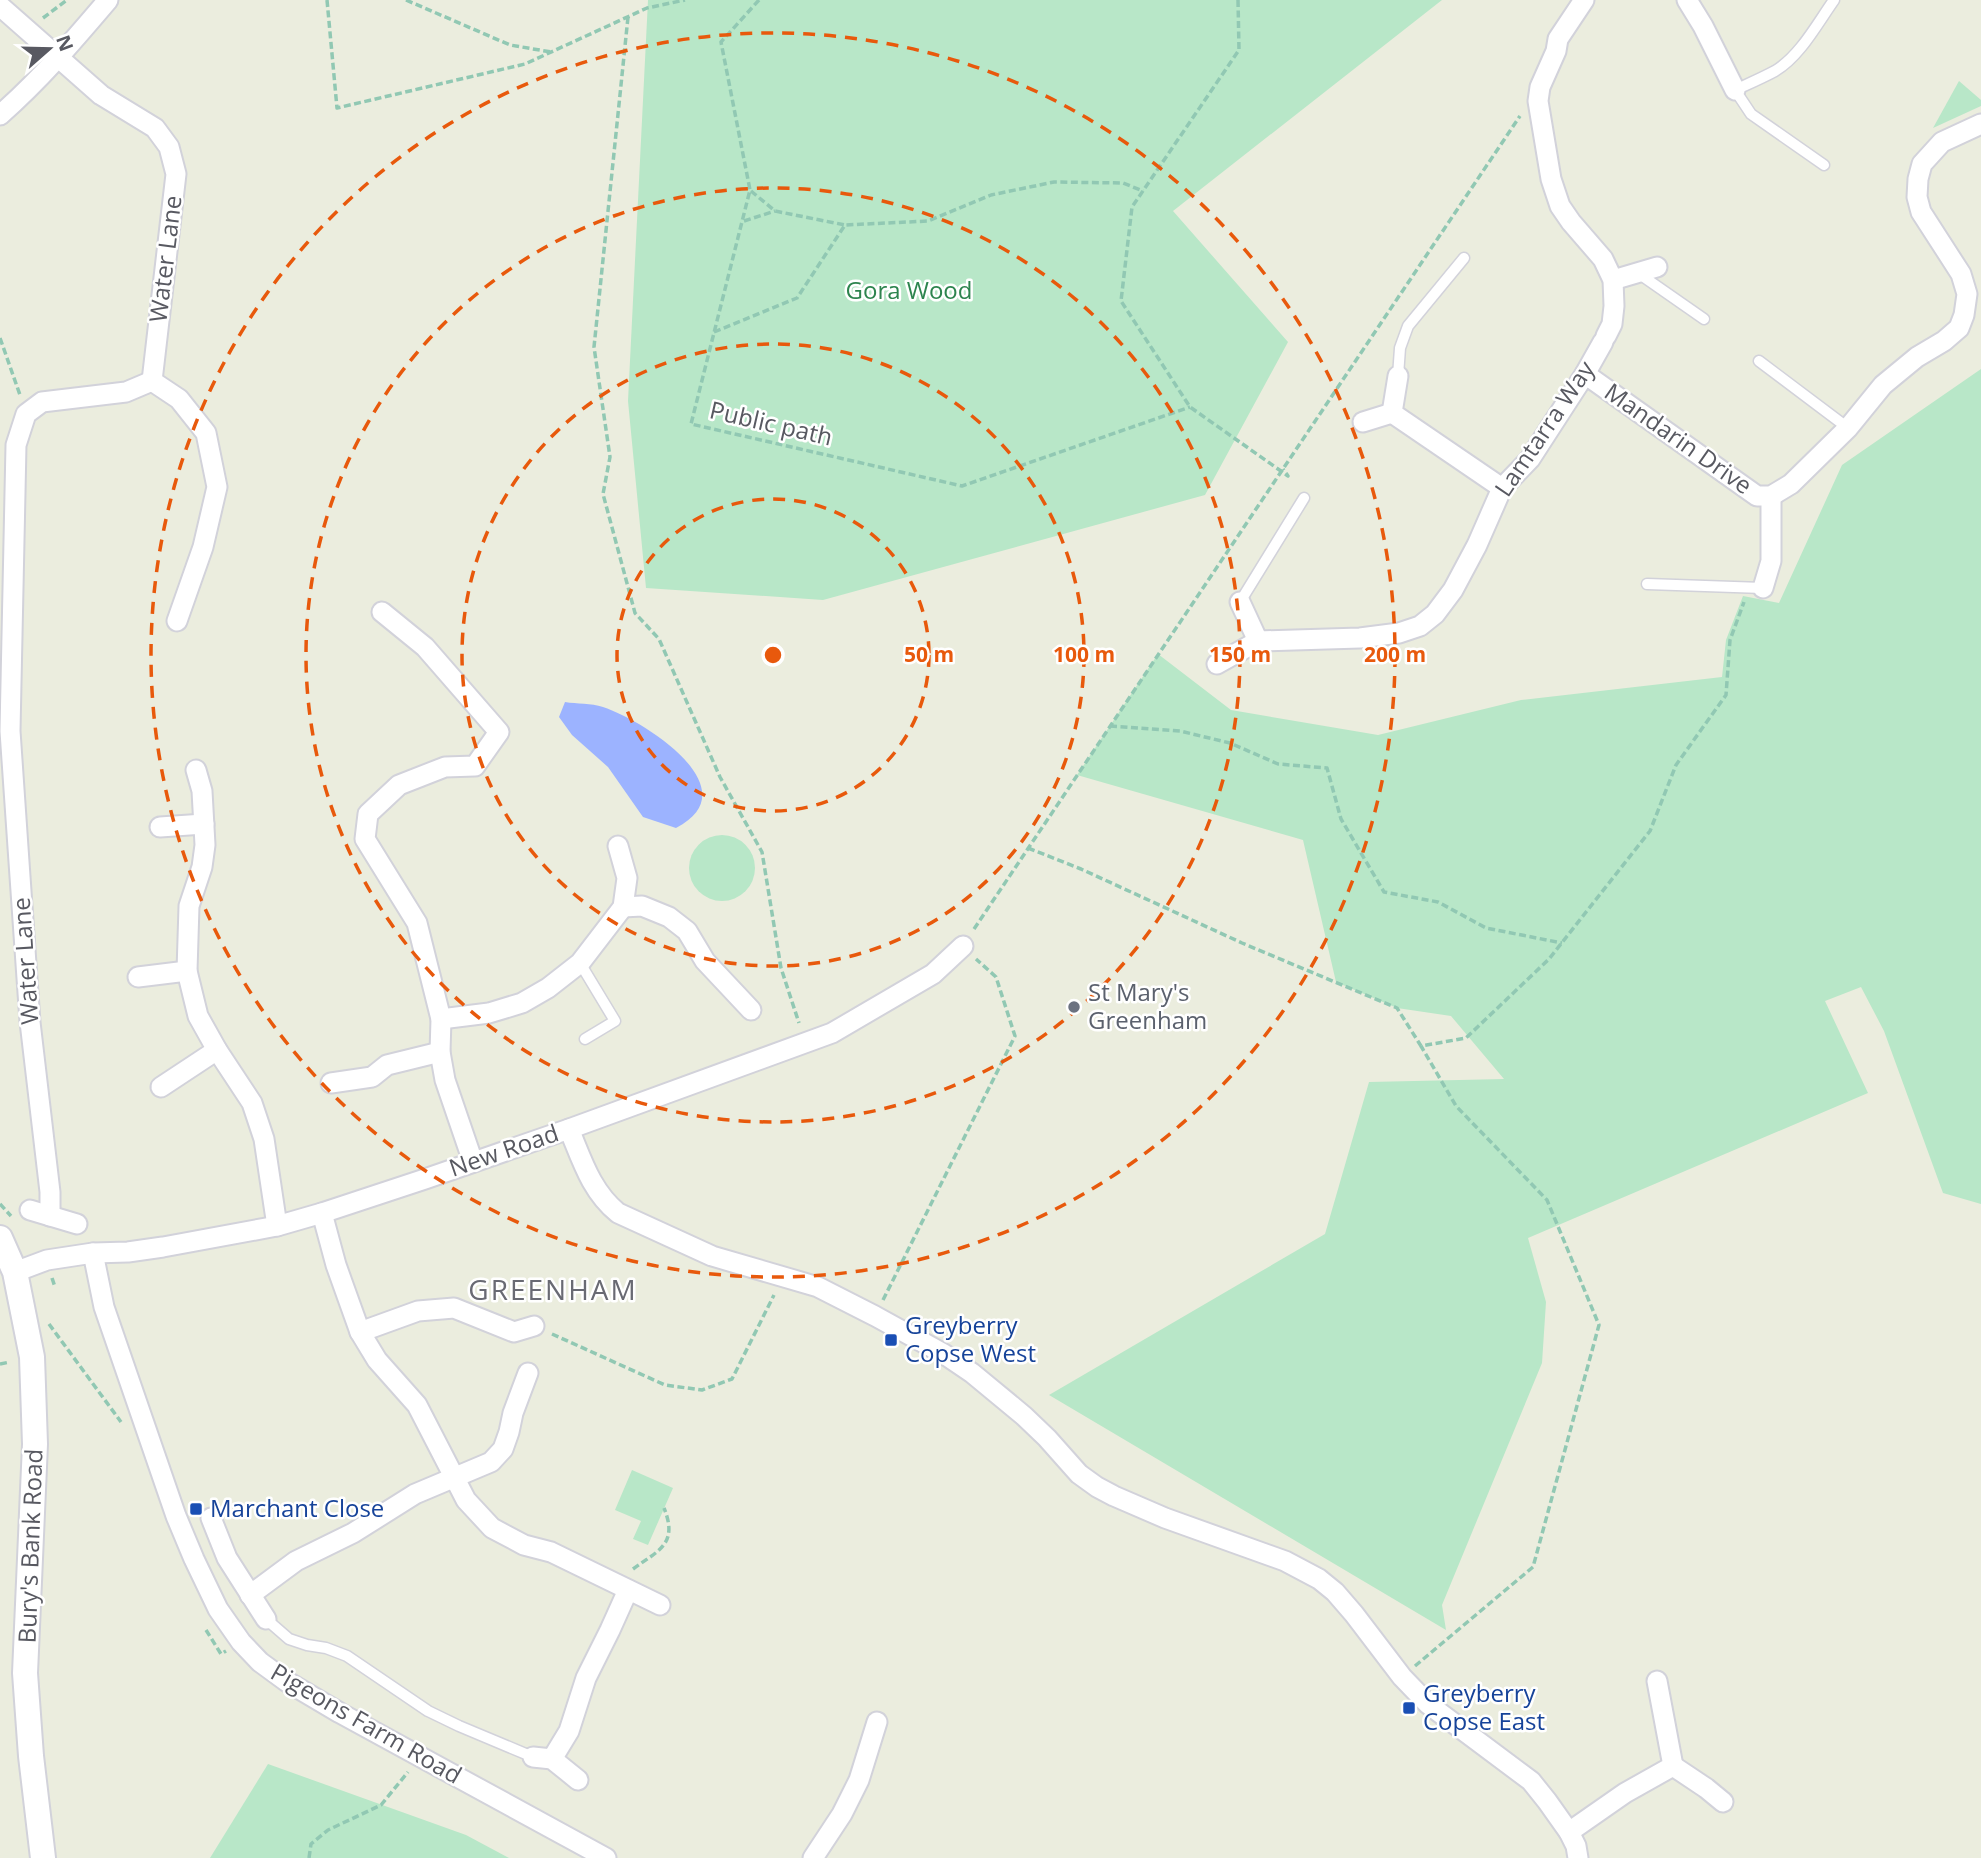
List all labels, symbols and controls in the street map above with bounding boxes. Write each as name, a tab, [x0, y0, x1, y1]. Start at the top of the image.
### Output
north arrow	[14, 14, 84, 84]
text: N	[50, 31, 80, 55]
street label: Water Lane	[140, 193, 189, 324]
park label: Gora Wood	[846, 273, 972, 306]
street label: Lamtarra Way	[1486, 353, 1602, 502]
street label: Mandarin Drive	[1598, 375, 1759, 501]
street label: Public path	[707, 392, 836, 453]
text: 50 m	[904, 640, 954, 668]
text: 100 m	[1053, 640, 1115, 668]
text: 150 m	[1209, 640, 1271, 668]
text: 200 m	[1364, 640, 1426, 668]
centre of rings	[761, 643, 785, 667]
street label: Water Lane	[4, 896, 45, 1026]
place label: St Mary's Greenham	[1088, 975, 1207, 1036]
marker: St Mary's Greenham	[1066, 999, 1082, 1015]
street label: New Road	[444, 1115, 563, 1184]
district label: GREENHAM	[468, 1270, 638, 1308]
place label: Greyberry Copse West	[905, 1308, 1036, 1369]
marker: Greyberry Copse West	[883, 1332, 899, 1348]
street label: Bury's Bank Road	[10, 1448, 49, 1644]
place label: Marchant Close	[210, 1491, 384, 1524]
marker: Marchant Close	[188, 1501, 204, 1517]
street label: Pigeons Farm Road	[265, 1655, 468, 1791]
place label: Greyberry Copse East	[1423, 1676, 1545, 1737]
marker: Greyberry Copse East	[1401, 1700, 1417, 1716]

